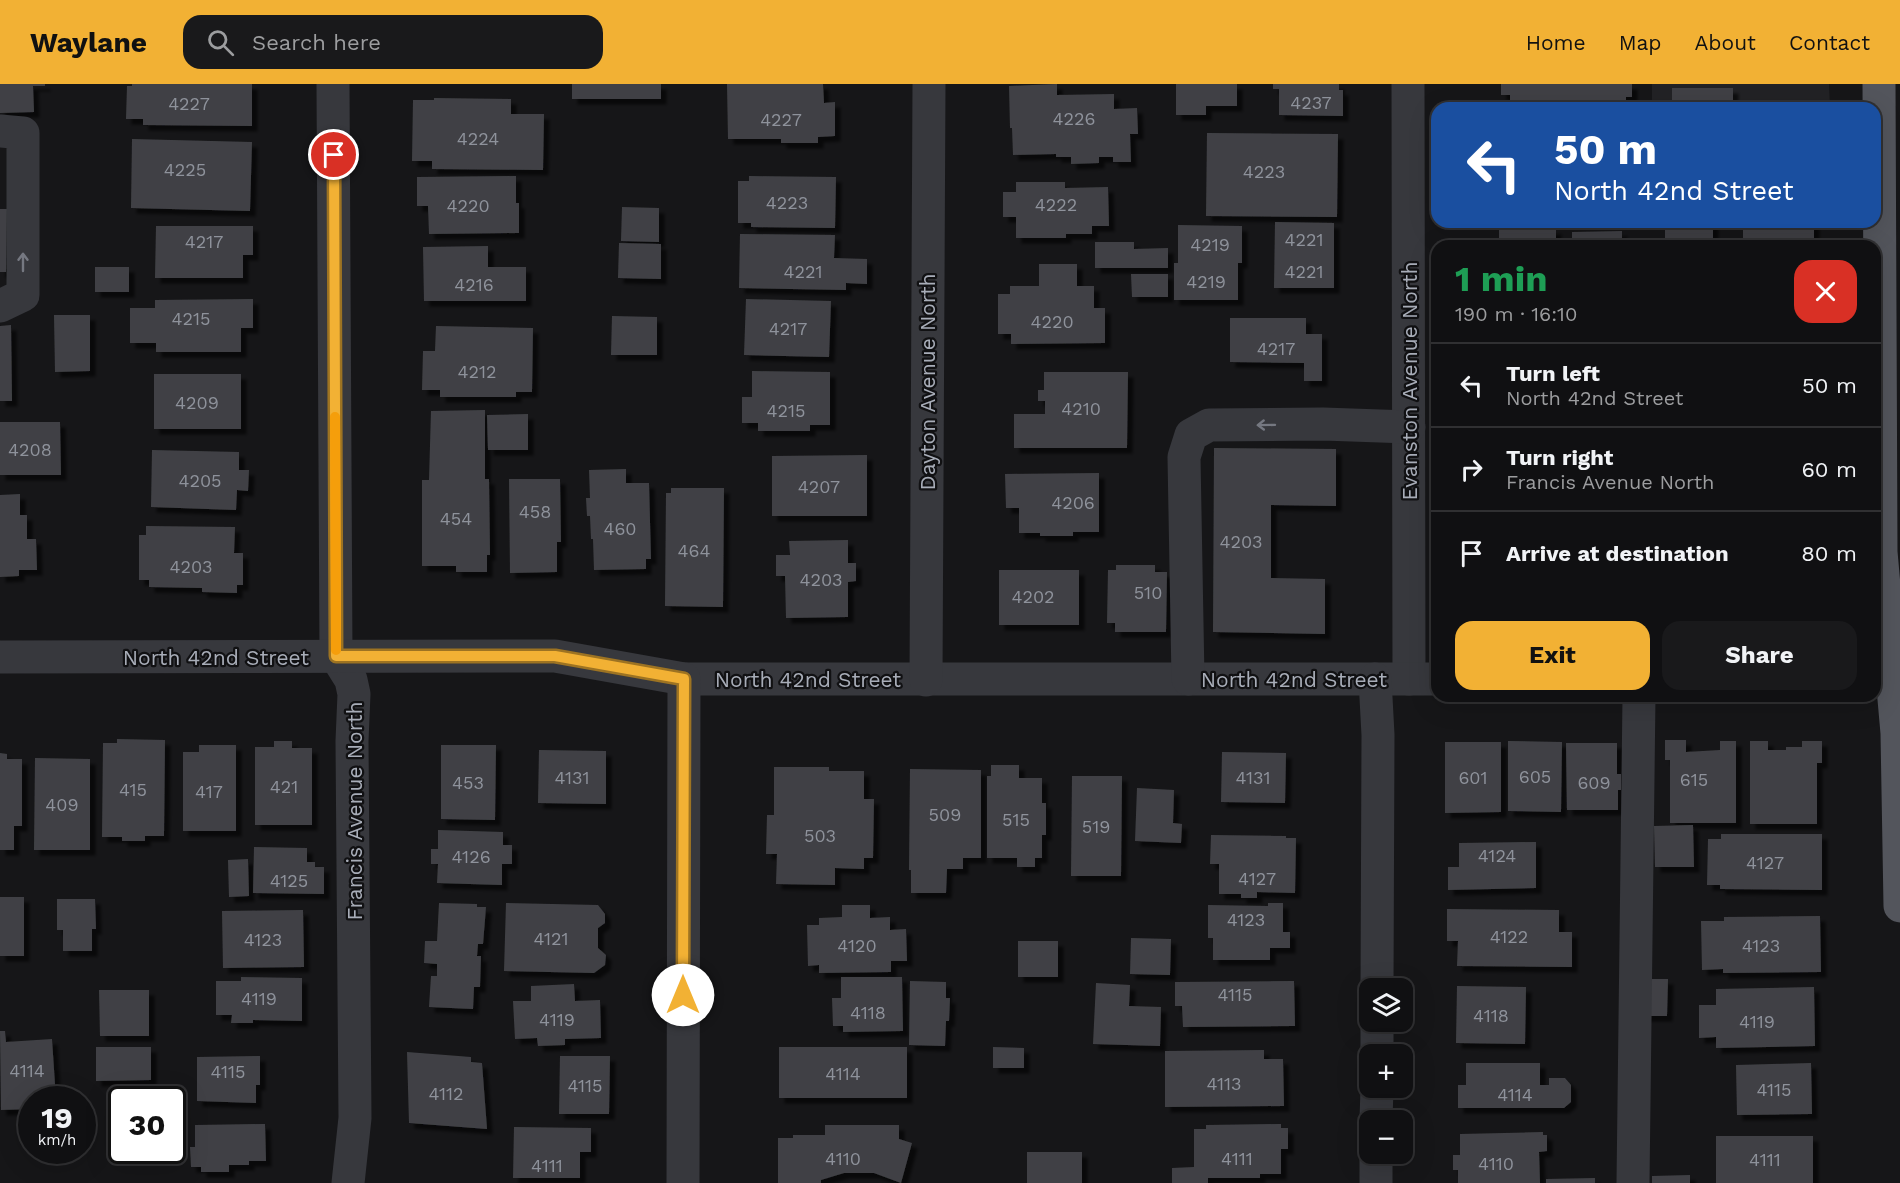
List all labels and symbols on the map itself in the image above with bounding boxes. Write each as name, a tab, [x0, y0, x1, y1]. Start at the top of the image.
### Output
house number: 4237	[1290, 92, 1332, 113]
house number: 4227	[168, 93, 210, 114]
house number: 4226	[1053, 108, 1095, 129]
house number: 4227	[760, 109, 802, 130]
house number: 4224	[457, 128, 499, 149]
pin	[308, 129, 359, 180]
house number: 4225	[164, 159, 206, 180]
house number: 4223	[1243, 161, 1285, 182]
house number: 4223	[766, 192, 808, 213]
house number: 4222	[1035, 194, 1077, 215]
house number: 4220	[446, 195, 490, 216]
house number: 4221	[1284, 229, 1324, 250]
house number: 4217	[185, 231, 223, 252]
house number: 4219	[1190, 234, 1230, 255]
one-way arrow	[17, 252, 29, 272]
house number: 4221	[783, 261, 823, 282]
house number: 4221	[1284, 261, 1324, 282]
street label: Evanston Avenue North	[1397, 261, 1422, 501]
house number: 4219	[1186, 271, 1226, 292]
house number: 4216	[454, 274, 494, 295]
street label: Dayton Avenue North	[915, 274, 940, 491]
house number: 4215	[172, 308, 211, 329]
house number: 4220	[1030, 311, 1074, 332]
house number: 4217	[769, 318, 807, 339]
house number: 4217	[1257, 338, 1295, 359]
house number: 4212	[457, 361, 497, 382]
house number: 4209	[175, 392, 219, 413]
house number: 4210	[1061, 398, 1101, 419]
house number: 4215	[767, 400, 806, 421]
one-way arrow	[1256, 419, 1276, 431]
house number: 4208	[8, 439, 52, 460]
house number: 4205	[178, 470, 222, 491]
house number: 4207	[798, 476, 840, 497]
house number: 4206	[1051, 492, 1095, 513]
house number: 458	[519, 501, 551, 522]
house number: 454	[440, 508, 472, 529]
house number: 460	[603, 518, 637, 539]
house number: 4203	[1220, 531, 1262, 552]
house number: 464	[678, 540, 710, 561]
house number: 4203	[170, 556, 212, 577]
house number: 4203	[800, 569, 842, 590]
house number: 510	[1134, 582, 1162, 603]
house number: 4202	[1011, 586, 1055, 607]
street label: North 42nd Street	[123, 645, 309, 670]
street label: North 42nd Street	[715, 667, 901, 692]
street label: North 42nd Street	[1201, 667, 1387, 692]
street label: Francis Avenue North	[342, 702, 367, 920]
house number: 605	[1519, 766, 1551, 787]
house number: 4131	[554, 767, 590, 788]
house number: 4131	[1235, 767, 1271, 788]
house number: 601	[1458, 767, 1488, 788]
house number: 615	[1680, 769, 1708, 790]
house number: 453	[452, 772, 484, 793]
house number: 609	[1577, 772, 1611, 793]
house number: 421	[270, 776, 298, 797]
house number: 415	[119, 779, 147, 800]
house number: 417	[195, 781, 223, 802]
house number: 409	[45, 794, 79, 815]
house number: 509	[929, 804, 961, 825]
house number: 515	[1002, 809, 1030, 830]
house number: 519	[1082, 816, 1110, 837]
house number: 503	[804, 825, 836, 846]
house number: 4124	[1478, 845, 1516, 866]
house number: 4126	[451, 846, 491, 867]
house number: 4127	[1746, 852, 1784, 873]
house number: 4127	[1238, 868, 1276, 889]
house number: 4125	[270, 870, 308, 891]
house number: 4123	[1227, 909, 1265, 930]
house number: 4122	[1490, 926, 1528, 947]
house number: 4121	[533, 928, 569, 949]
house number: 4123	[244, 929, 282, 950]
house number: 4120	[837, 935, 877, 956]
house number: 4123	[1742, 935, 1780, 956]
position arrow	[651, 963, 715, 1027]
house number: 4115	[1217, 984, 1253, 1005]
house number: 4119	[241, 988, 277, 1009]
house number: 4118	[850, 1002, 886, 1023]
house number: 4118	[1473, 1005, 1509, 1026]
house number: 4119	[539, 1009, 575, 1030]
house number: 4119	[1739, 1011, 1775, 1032]
house number: 4114	[9, 1060, 45, 1081]
house number: 4115	[210, 1061, 246, 1082]
house number: 4114	[825, 1063, 861, 1084]
house number: 4113	[1206, 1073, 1242, 1094]
house number: 4115	[567, 1075, 603, 1096]
house number: 4115	[1756, 1079, 1792, 1100]
house number: 4112	[428, 1083, 464, 1104]
house number: 4114	[1497, 1084, 1533, 1105]
speed limit sign: 30	[108, 1086, 186, 1164]
house number: 4110	[825, 1148, 861, 1169]
house number: 4111	[1221, 1148, 1253, 1169]
house number: 4111	[1749, 1149, 1781, 1170]
house number: 4110	[1478, 1153, 1514, 1174]
house number: 4111	[531, 1155, 563, 1176]

